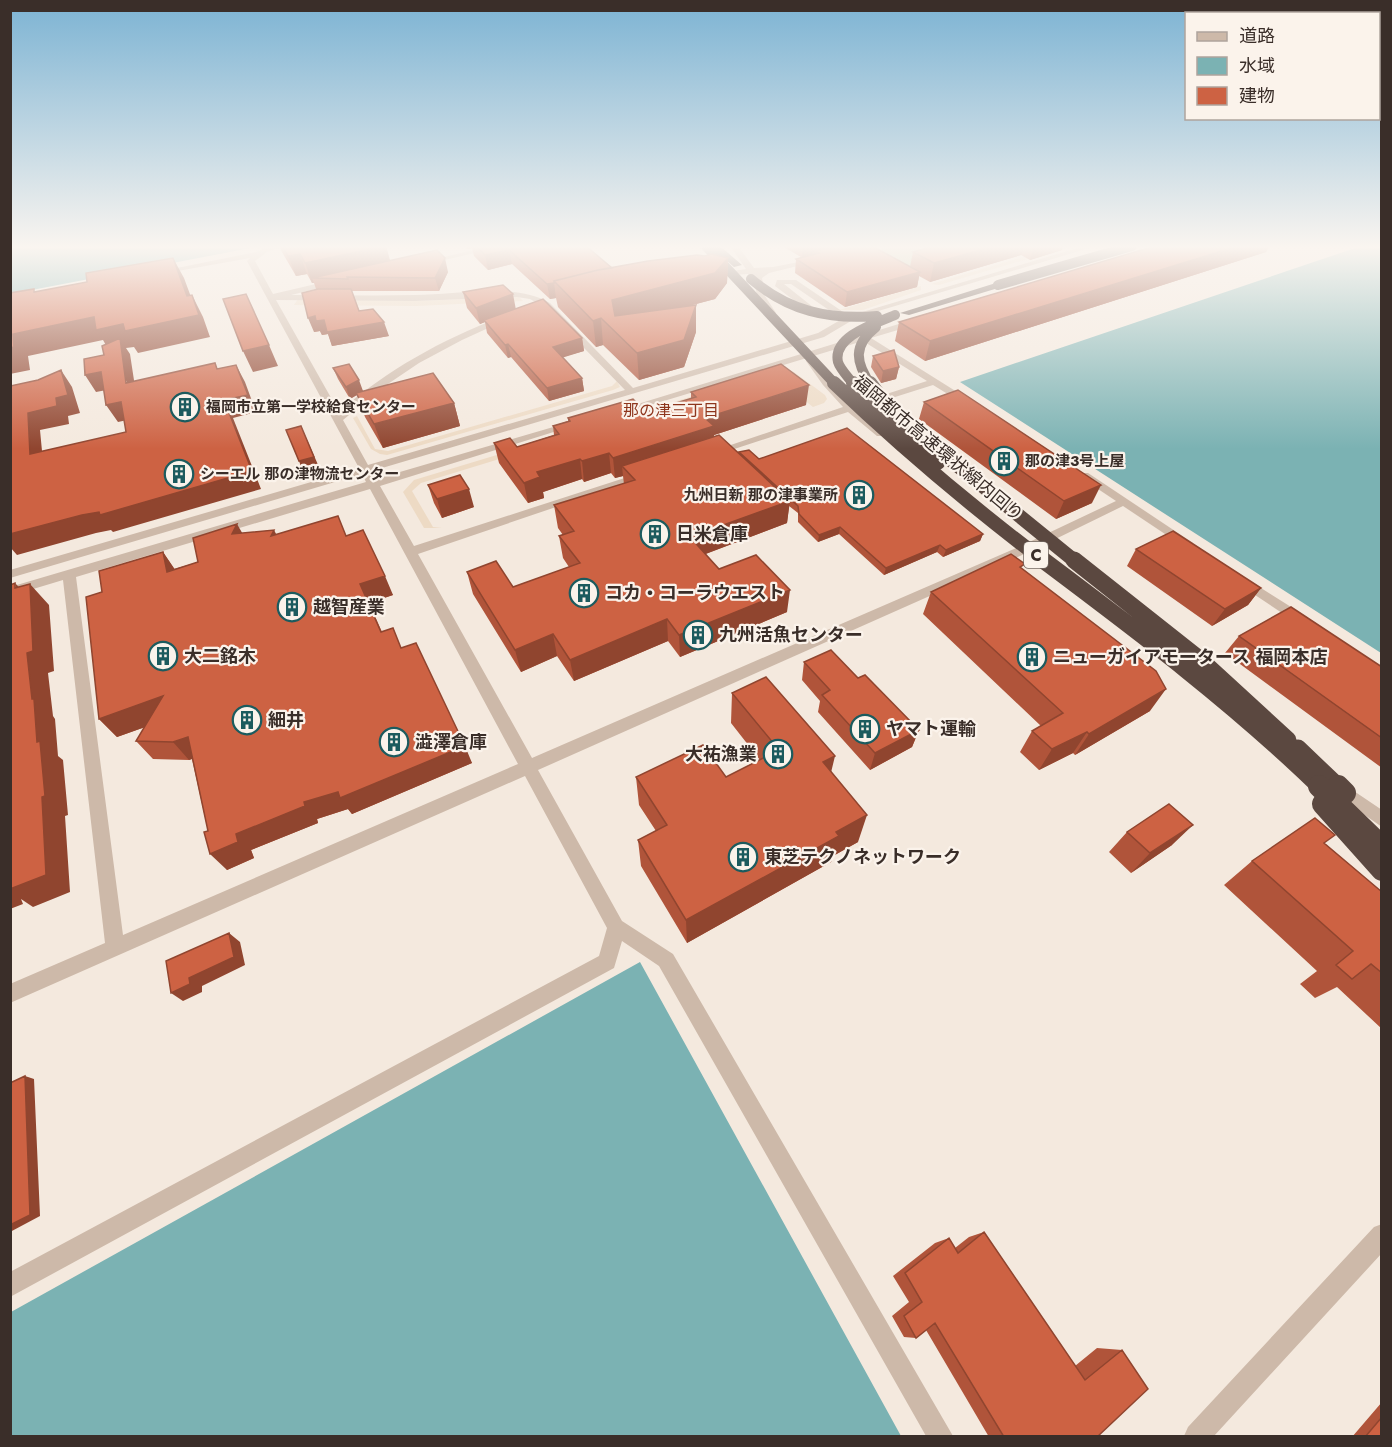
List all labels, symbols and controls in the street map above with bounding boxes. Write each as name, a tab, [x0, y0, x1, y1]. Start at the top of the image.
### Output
legend	[1185, 12, 1380, 120]
text: 道路	[1239, 23, 1275, 49]
text: 水域	[1239, 53, 1275, 79]
text: 建物	[1239, 83, 1275, 109]
street label: 福岡都市高速環状線内回り	[847, 369, 1029, 527]
building icon: 福岡市立第一学校給食センター	[169, 391, 201, 423]
place label: 福岡市立第一学校給食センター	[205, 396, 416, 418]
district label: 那の津三丁目	[623, 399, 719, 422]
building icon: 那の津3号上屋	[988, 445, 1020, 477]
place label: 那の津3号上屋	[1025, 450, 1124, 472]
building icon: シーエル 那の津物流センター	[163, 458, 195, 490]
place label: シーエル 那の津物流センター	[200, 463, 400, 485]
building icon: 九州日新 那の津事業所	[843, 479, 875, 511]
place label: 九州日新 那の津事業所	[683, 484, 838, 506]
building icon: 日米倉庫	[639, 518, 671, 550]
place label: 日米倉庫	[676, 521, 748, 547]
road number: C	[1024, 542, 1048, 568]
building icon: コカ・コーラウエスト	[568, 577, 600, 609]
place label: コカ・コーラウエスト	[605, 580, 785, 606]
building icon: 越智産業	[276, 591, 308, 623]
place label: 越智産業	[313, 594, 385, 620]
building icon: 九州活魚センター	[682, 619, 714, 651]
place label: 九州活魚センター	[719, 622, 863, 648]
building icon: 大二銘木	[147, 640, 179, 672]
building icon: ニューガイアモータース 福岡本店	[1016, 641, 1048, 673]
place label: 大二銘木	[184, 643, 256, 669]
place label: ニューガイアモータース 福岡本店	[1053, 644, 1328, 670]
building icon: 細井	[231, 704, 263, 736]
place label: 細井	[268, 707, 304, 733]
building icon: ヤマト運輸	[849, 713, 881, 745]
place label: ヤマト運輸	[886, 716, 976, 742]
building icon: 澁澤倉庫	[378, 726, 410, 758]
place label: 澁澤倉庫	[415, 729, 487, 755]
building icon: 大祐漁業	[762, 738, 794, 770]
place label: 大祐漁業	[685, 741, 757, 767]
building icon: 東芝テクノネットワーク	[727, 841, 759, 873]
place label: 東芝テクノネットワーク	[764, 844, 961, 870]

